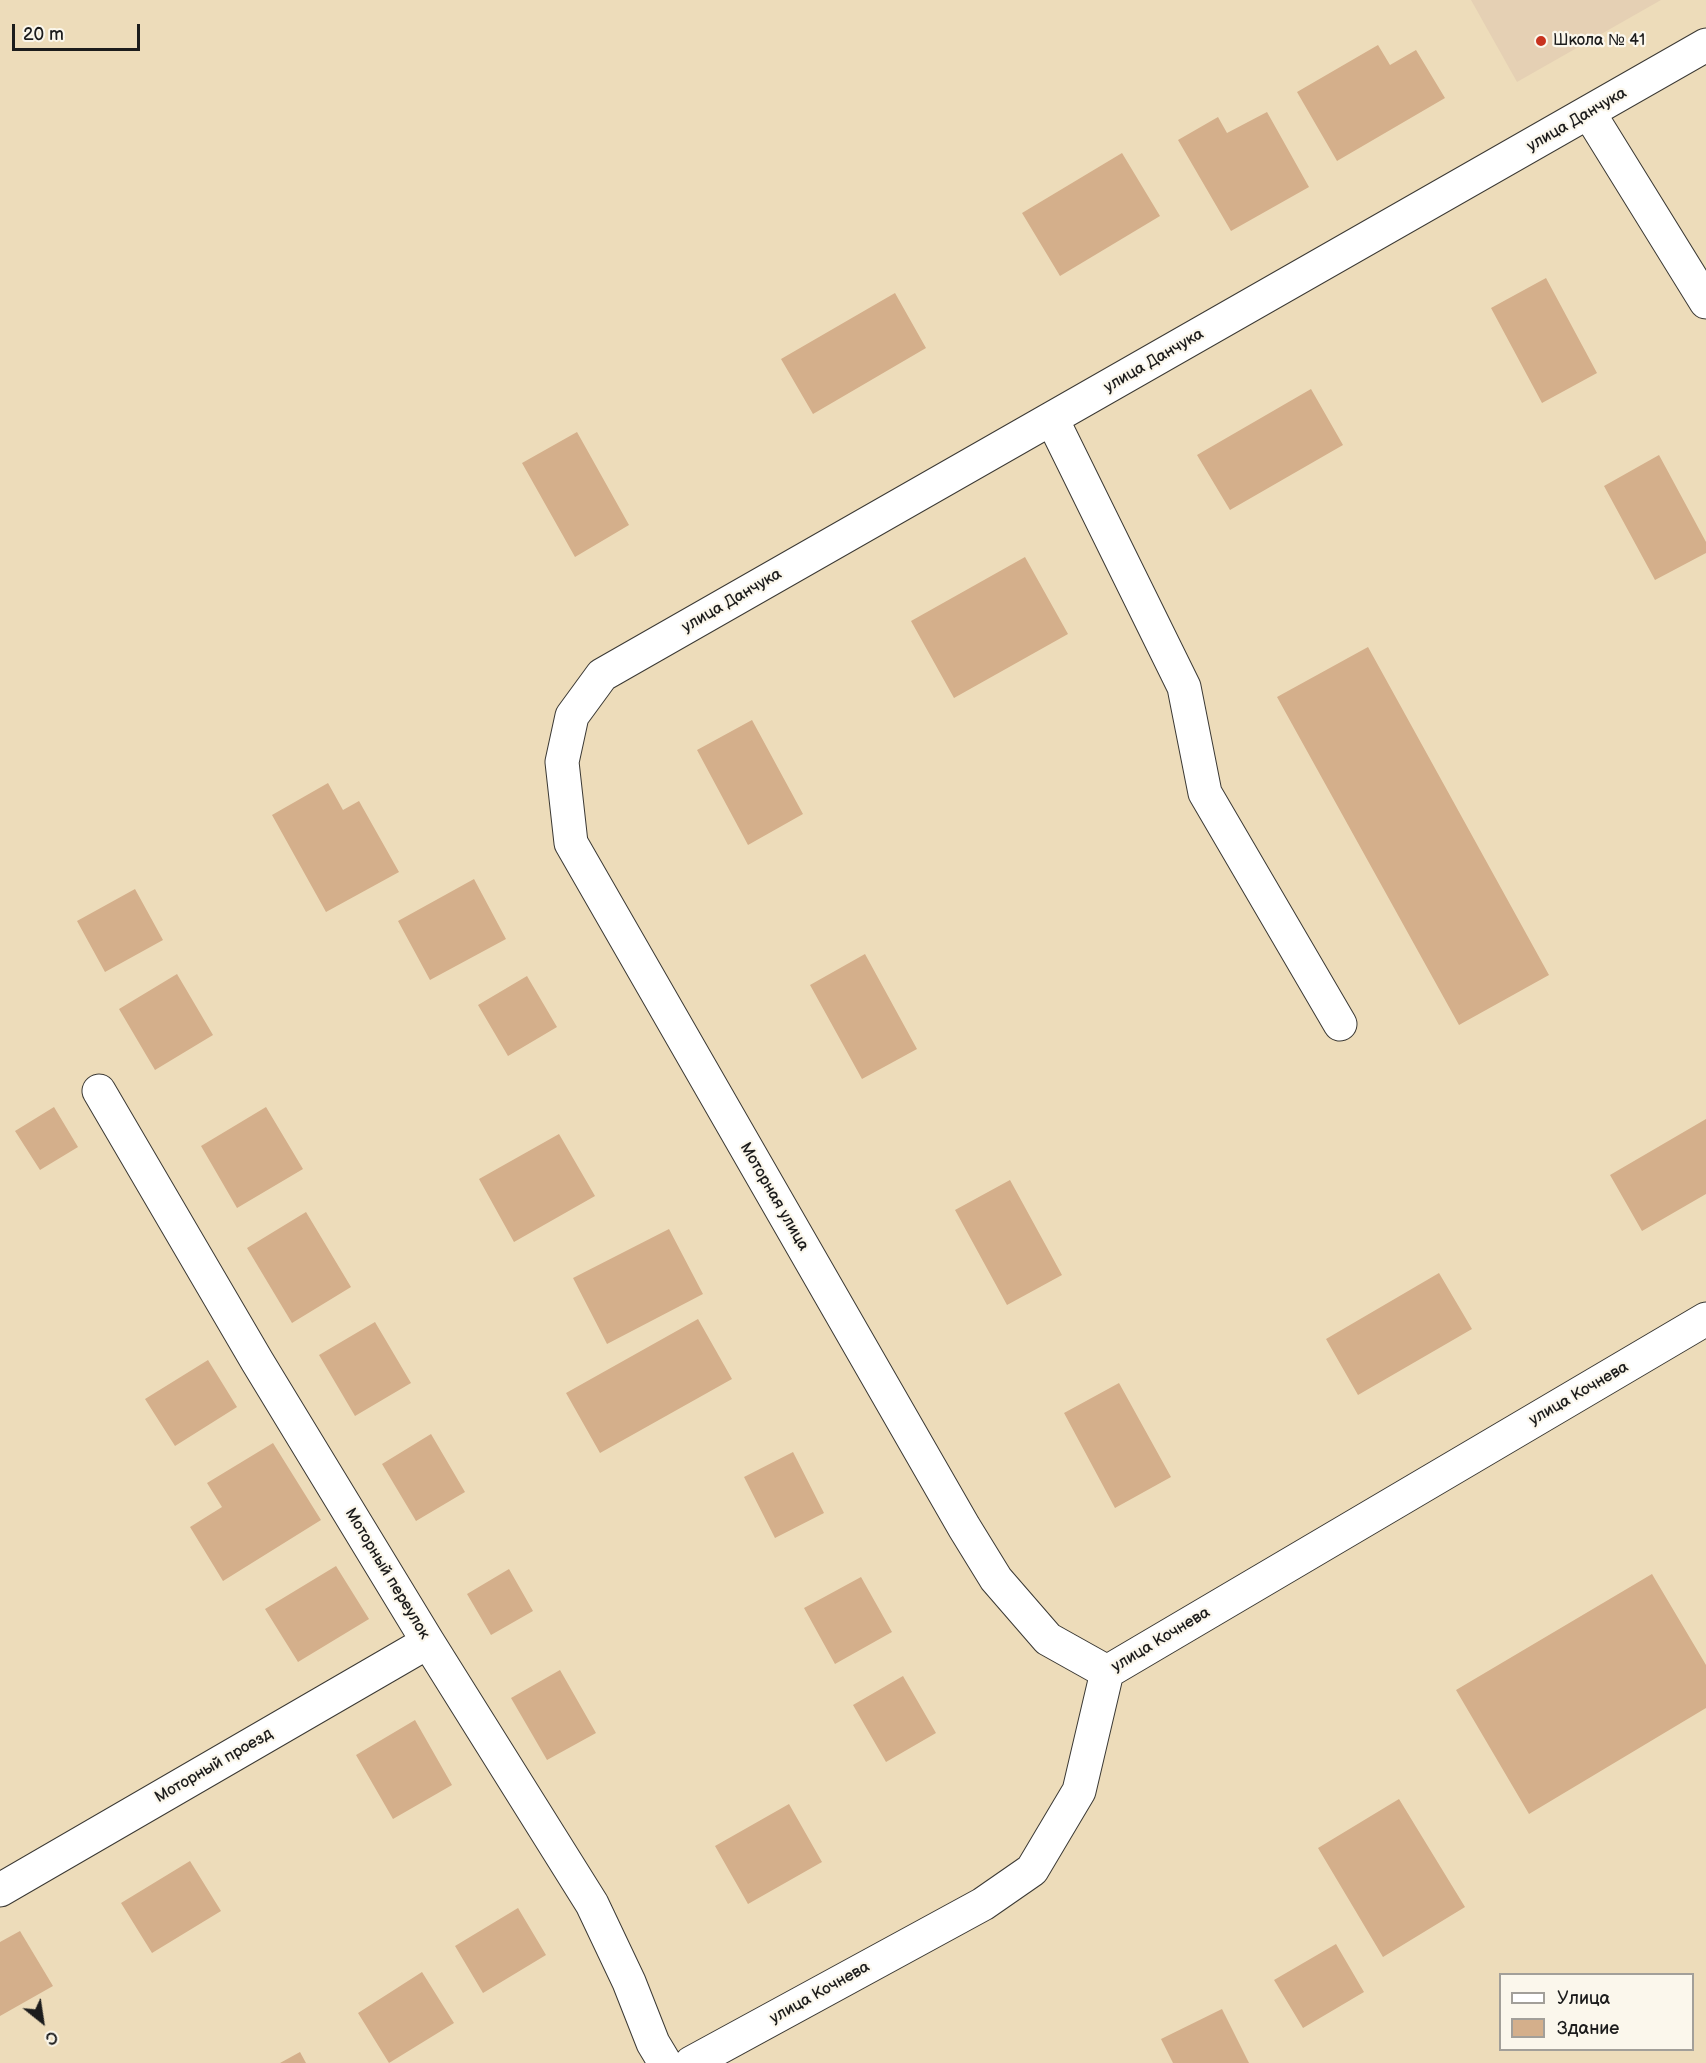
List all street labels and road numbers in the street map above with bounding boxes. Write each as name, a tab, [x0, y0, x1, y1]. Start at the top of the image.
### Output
street label: улица Данчука	[1524, 84, 1630, 156]
street label: улица Данчука	[1101, 325, 1207, 397]
street label: улица Данчука	[679, 565, 785, 637]
street label: Моторная улица	[735, 1139, 813, 1255]
street label: улица Кочнева	[1526, 1358, 1632, 1430]
street label: Моторный переулок	[340, 1505, 434, 1643]
street label: улица Кочнева	[1108, 1603, 1214, 1677]
street label: Моторный проезд	[152, 1724, 276, 1808]
street label: улица Кочнева	[767, 1958, 873, 2028]

